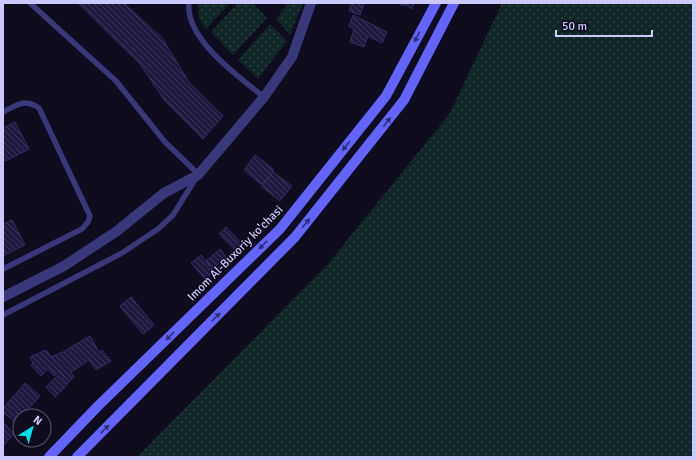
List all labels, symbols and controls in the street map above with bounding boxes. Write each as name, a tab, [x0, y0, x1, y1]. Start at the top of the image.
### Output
scale bar	[556, 12, 652, 38]
text: 50 m	[562, 19, 587, 34]
one-way arrow	[414, 32, 421, 43]
one-way arrow	[383, 116, 391, 127]
one-way arrow	[342, 140, 351, 151]
street label: Imom Al-Buxoriy ko'chasi	[184, 202, 286, 304]
one-way arrow	[301, 218, 310, 229]
one-way arrow	[258, 240, 268, 250]
one-way arrow	[211, 312, 220, 322]
one-way arrow	[165, 331, 175, 341]
north arrow	[12, 408, 52, 448]
text: N	[31, 413, 45, 428]
one-way arrow	[100, 424, 109, 434]

